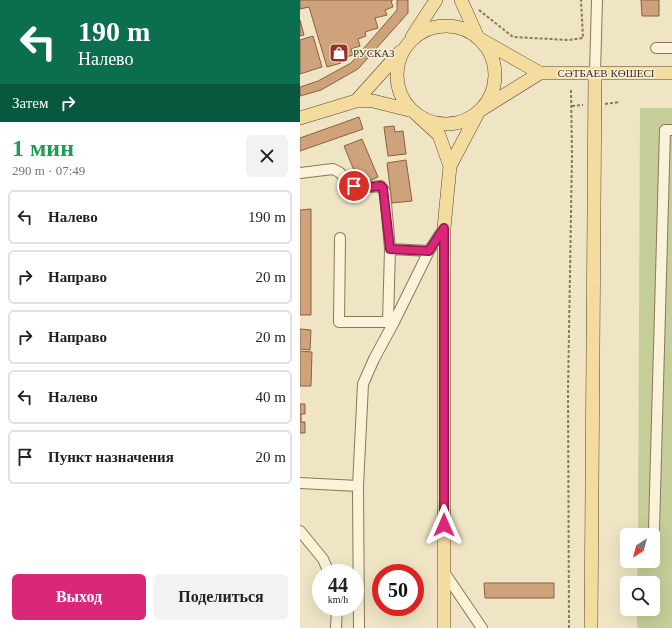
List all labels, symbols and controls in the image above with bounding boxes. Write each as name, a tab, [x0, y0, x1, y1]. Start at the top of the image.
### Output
icon: left	[12, 16, 64, 68]
text: 190 m	[78, 16, 150, 47]
shop icon: РУСКАЗ	[328, 42, 350, 64]
place label: РУСКАЗ	[353, 47, 395, 59]
text: Налево	[78, 49, 134, 69]
street label: СӘТБАЕВ КӨШЕСІ	[557, 67, 655, 79]
icon: right	[57, 92, 79, 114]
text: Затем	[12, 95, 49, 111]
text: 1 мин	[12, 135, 74, 161]
button: close	[246, 135, 288, 177]
text: 290 m · 07:49	[12, 163, 85, 178]
pin	[337, 169, 371, 203]
icon: arrive	[343, 175, 365, 197]
icon: left	[14, 206, 36, 228]
text: Налево	[48, 209, 98, 225]
text: 190 m	[248, 209, 286, 225]
icon: right	[14, 266, 36, 288]
text: Направо	[48, 269, 107, 285]
text: 20 m	[256, 269, 286, 285]
icon: right	[14, 326, 36, 348]
text: Направо	[48, 329, 107, 345]
text: 20 m	[256, 329, 286, 345]
icon: left	[14, 386, 36, 408]
text: Налево	[48, 389, 98, 405]
text: 40 m	[256, 389, 286, 405]
icon: arrive	[14, 446, 36, 468]
text: Пункт назначения	[48, 449, 174, 465]
text: 20 m	[256, 449, 286, 465]
position arrow	[423, 504, 465, 546]
north arrow	[620, 528, 660, 568]
map controls	[620, 528, 660, 616]
speed limit sign: 50	[372, 564, 424, 616]
button: Выход	[12, 574, 146, 620]
button: Поделиться	[154, 574, 288, 620]
text: 44	[328, 574, 348, 596]
button: search	[620, 576, 660, 616]
text: km/h	[328, 594, 348, 605]

